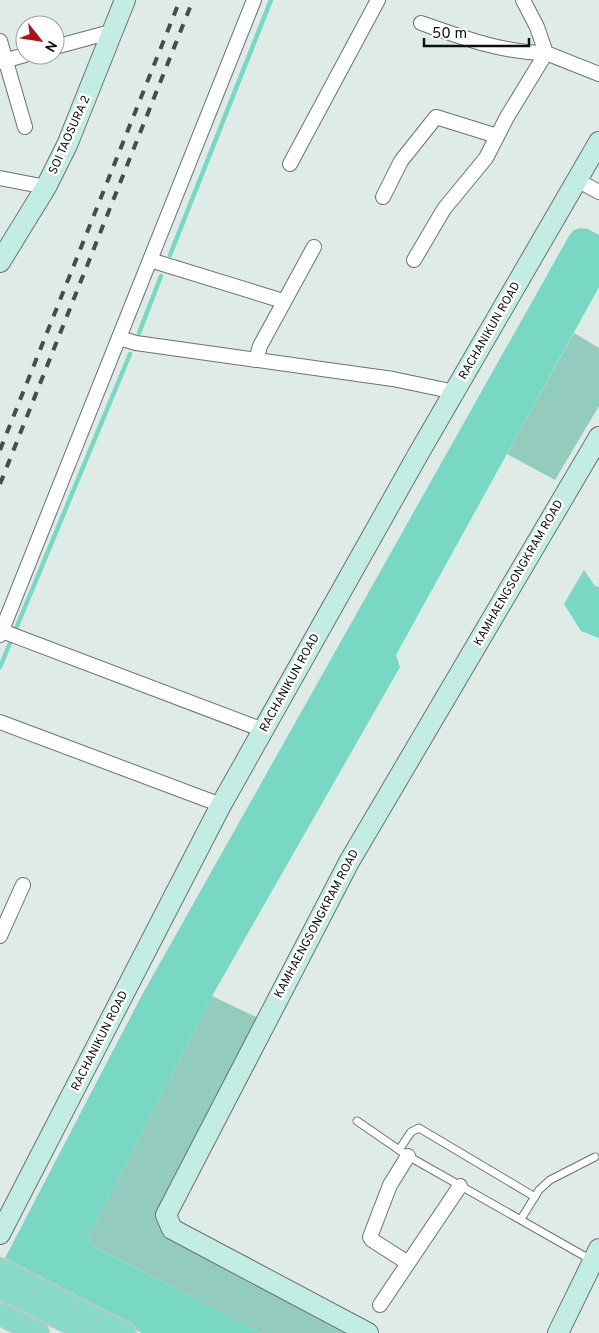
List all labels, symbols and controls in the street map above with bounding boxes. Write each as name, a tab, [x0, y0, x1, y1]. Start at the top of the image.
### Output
north arrow	[15, 15, 65, 65]
scale bar	[424, 15, 529, 47]
text: 50 m	[432, 25, 467, 44]
text: N	[40, 37, 60, 54]
street label: SOI TAOSURA 2	[45, 93, 95, 177]
street label: RACHANIKUN ROAD	[455, 279, 525, 383]
street label: KAMHAENGSONGKRAM ROAD	[471, 497, 567, 649]
street label: RACHANIKUN ROAD	[256, 631, 324, 735]
street label: KAMHAENGSONGKRAM ROAD	[271, 847, 363, 1001]
street label: RACHANIKUN ROAD	[68, 988, 132, 1094]

